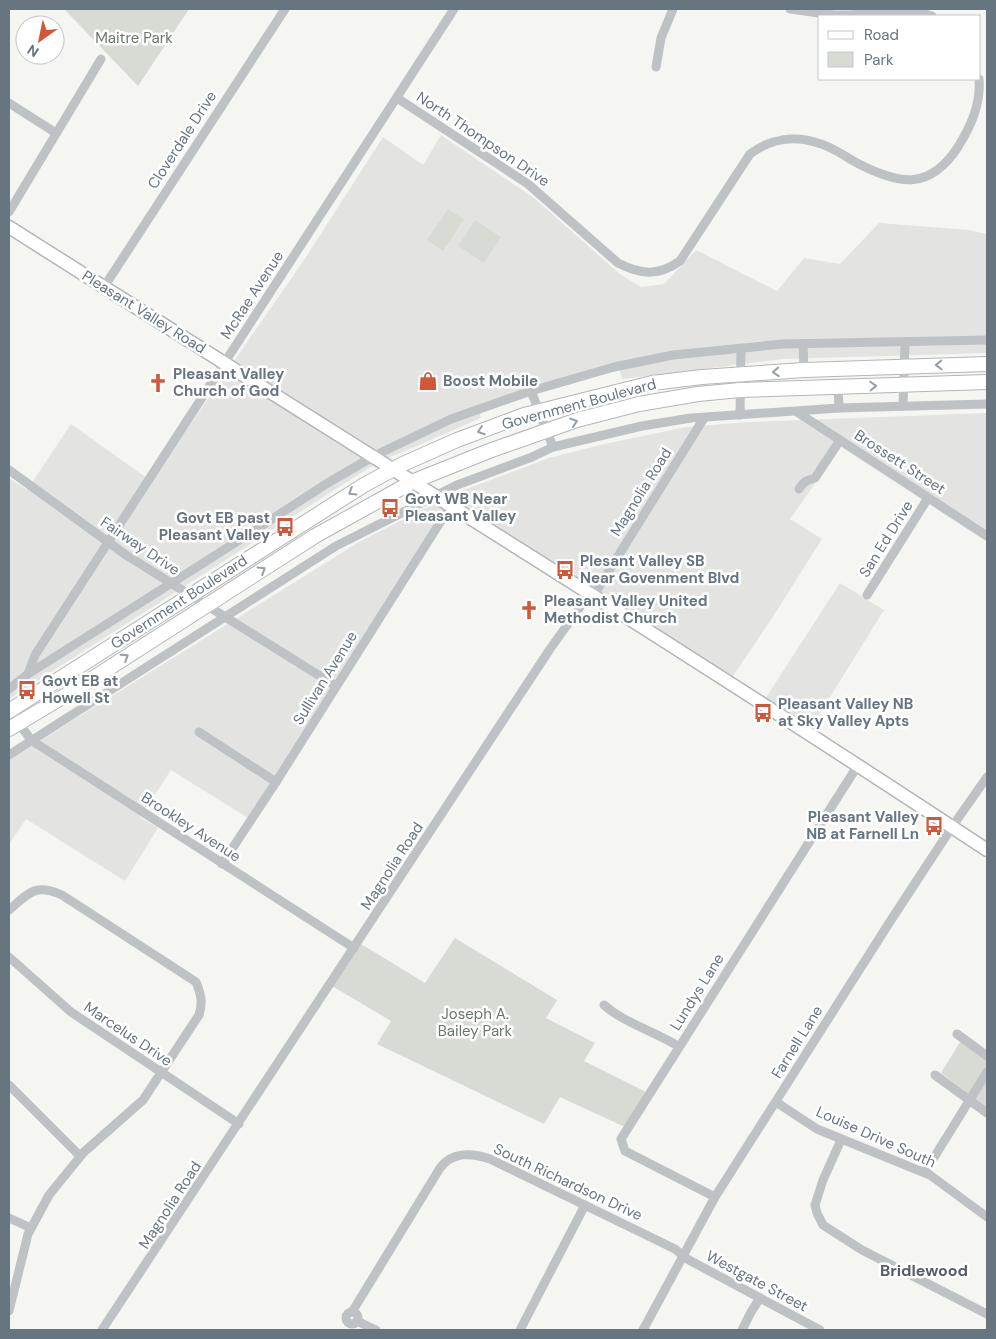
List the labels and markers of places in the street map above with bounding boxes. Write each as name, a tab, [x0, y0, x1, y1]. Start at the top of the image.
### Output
place label: Pleasant Valley Church of God	[173, 364, 284, 401]
shop icon: Boost Mobile	[417, 370, 439, 392]
place label: Boost Mobile	[443, 371, 538, 391]
church icon: Pleasant Valley Church of God	[147, 372, 169, 394]
place label: Govt WB Near Pleasant Valley	[405, 489, 516, 526]
bus stop icon: Govt WB Near Pleasant Valley	[379, 497, 401, 519]
place label: Govt EB past Pleasant Valley	[159, 508, 270, 545]
bus stop icon: Govt EB past Pleasant Valley	[274, 516, 296, 538]
place label: Plesant Valley SB Near Govenment Blvd	[580, 551, 739, 588]
bus stop icon: Plesant Valley SB Near Govenment Blvd	[554, 559, 576, 581]
place label: Pleasant Valley United Methodist Church	[544, 591, 708, 628]
church icon: Pleasant Valley United Methodist Church	[518, 599, 540, 621]
place label: Govt EB at Howell St	[42, 671, 118, 708]
bus stop icon: Govt EB at Howell St	[16, 679, 38, 701]
place label: Pleasant Valley NB at Sky Valley Apts	[778, 694, 913, 731]
bus stop icon: Pleasant Valley NB at Sky Valley Apts	[752, 702, 774, 724]
place label: Pleasant Valley NB at Farnell Ln	[806, 807, 919, 844]
bus stop icon: Pleasant Valley NB at Farnell Ln	[923, 815, 945, 837]

